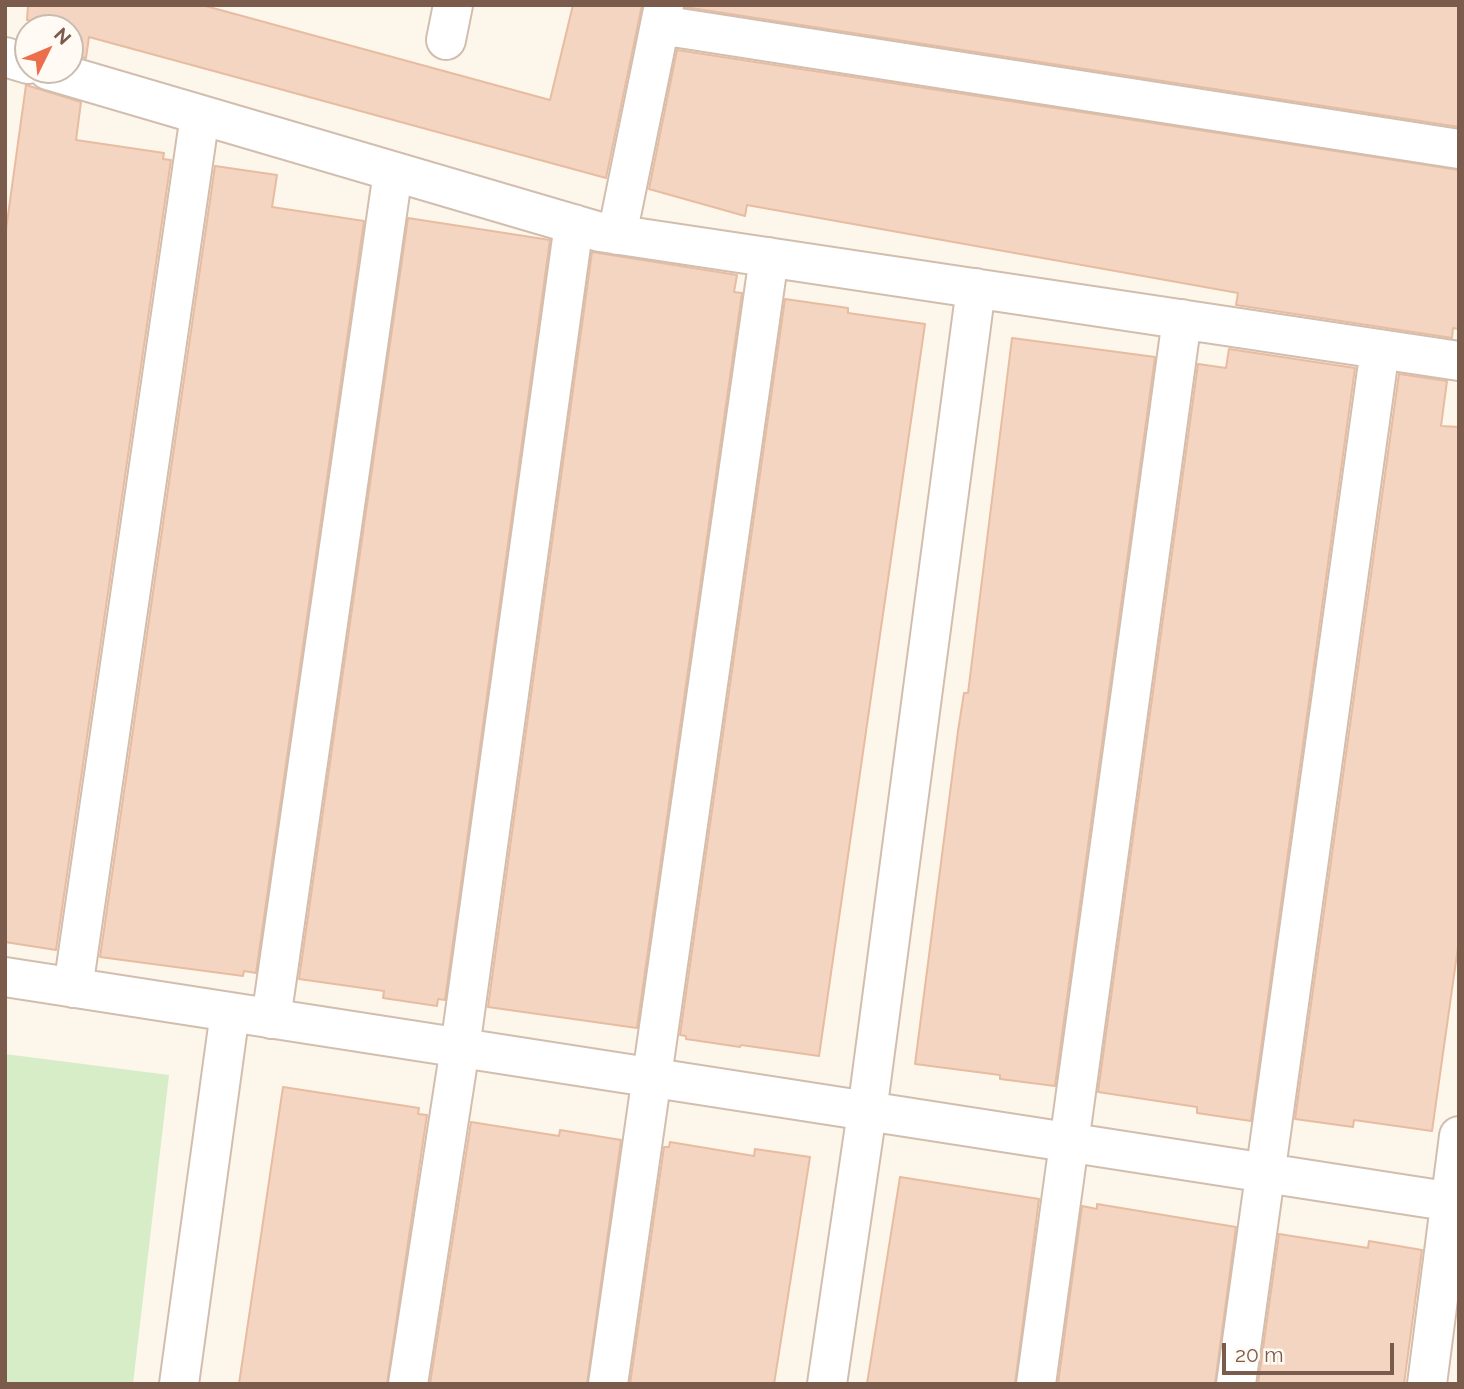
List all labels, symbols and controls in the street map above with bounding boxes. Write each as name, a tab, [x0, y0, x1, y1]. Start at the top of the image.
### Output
north arrow	[14, 14, 84, 84]
text: N	[50, 23, 76, 49]
scale bar	[1226, 1330, 1398, 1374]
text: 20 m	[1235, 1342, 1283, 1367]

